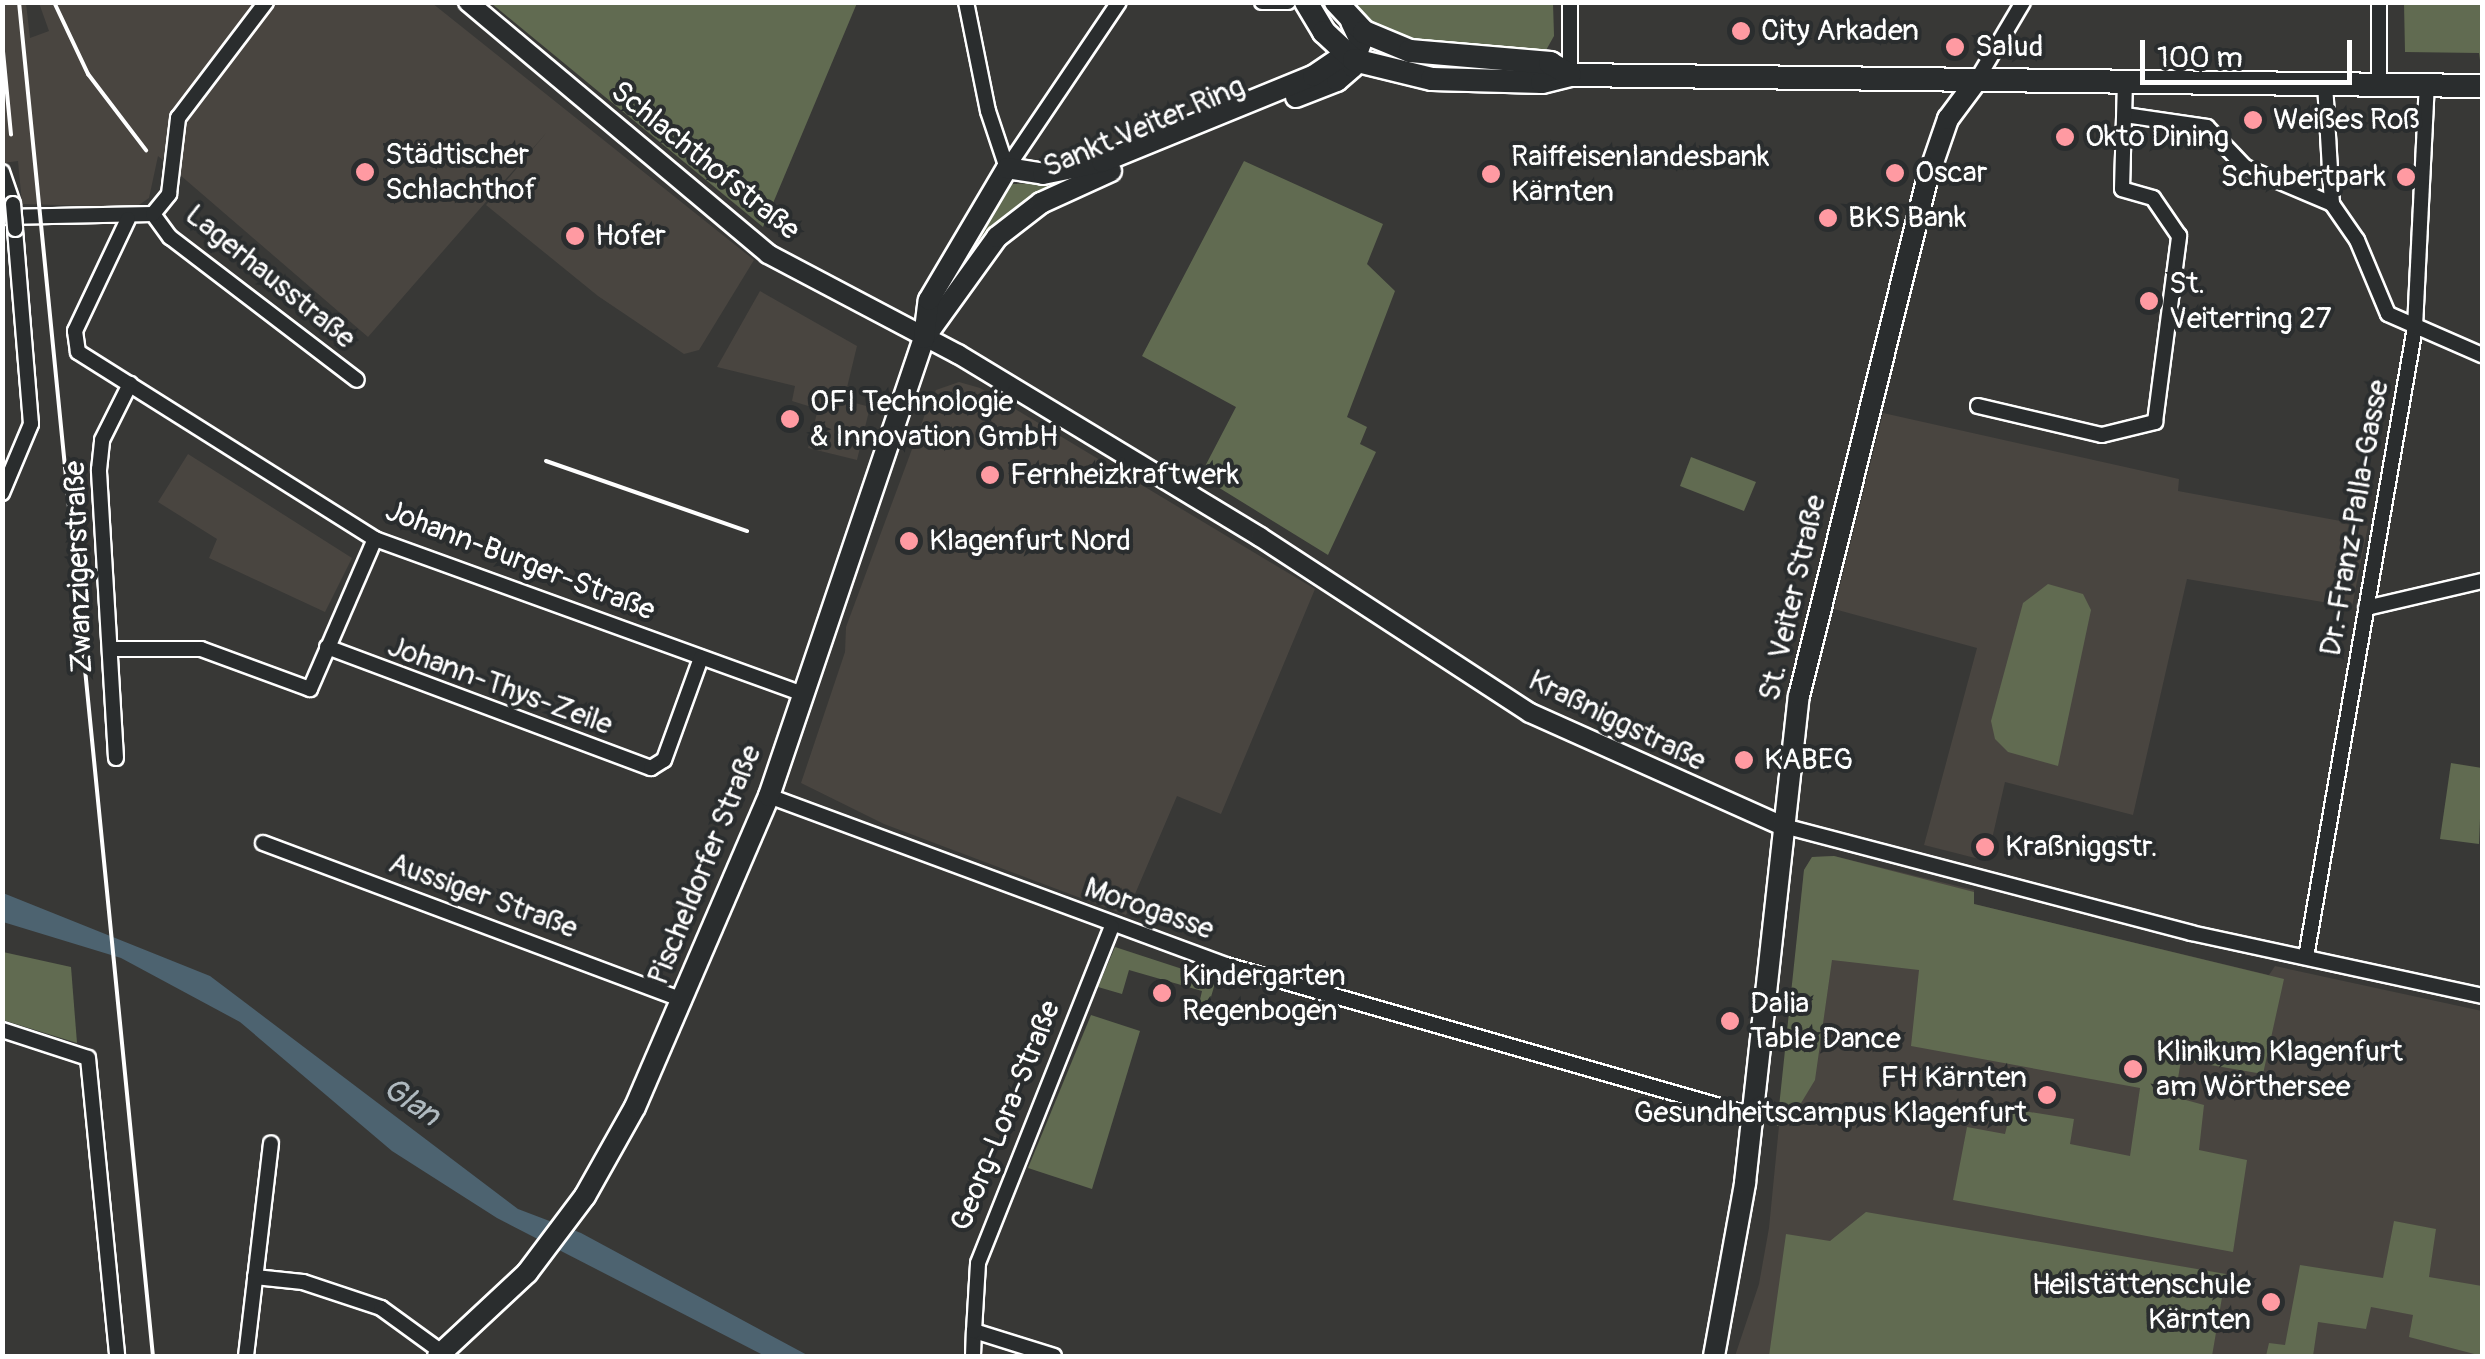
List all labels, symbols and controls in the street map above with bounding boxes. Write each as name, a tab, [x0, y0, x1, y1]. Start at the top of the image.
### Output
place label: City Arkaden	[1761, 13, 1919, 49]
marker: City Arkaden	[1730, 20, 1752, 42]
scale bar	[2145, 20, 2358, 82]
place label: Salud	[1975, 29, 2043, 65]
marker: Salud	[1944, 36, 1966, 58]
text: 100 m	[2157, 39, 2243, 76]
street label: Sankt Veiter Ring	[1038, 68, 1250, 186]
street label: Schlachthofstraße	[603, 74, 807, 248]
place label: Weißes Roß	[2273, 102, 2420, 138]
marker: Weißes Roß	[2242, 109, 2264, 131]
place label: Okto Dining	[2085, 119, 2229, 155]
marker: Okto Dining	[2054, 126, 2076, 148]
place label: Städtischer Schlachthof	[385, 137, 537, 208]
place label: Raiffeisenlandesbank Kärnten	[1511, 139, 1770, 210]
place label: Oscar	[1915, 155, 1987, 191]
place label: Schubertpark	[2220, 159, 2386, 195]
marker: Städtischer Schlachthof	[354, 161, 376, 183]
marker: Oscar	[1884, 162, 1906, 184]
marker: Raiffeisenlandesbank Kärnten	[1480, 163, 1502, 185]
marker: Schubertpark	[2395, 166, 2417, 188]
street label: Lagerhausstraße	[178, 197, 362, 357]
place label: BKS Bank	[1848, 200, 1967, 236]
marker: BKS Bank	[1817, 207, 1839, 229]
place label: Hofer	[595, 218, 666, 254]
marker: Hofer	[564, 225, 586, 247]
place label: St. Veiterring 27	[2169, 266, 2332, 336]
marker: St. Veiterring 27	[2138, 290, 2160, 312]
street label: Dr.-Franz-Palla-Gasse	[2313, 377, 2397, 659]
place label: OFI Technologie & Innovation GmbH	[810, 384, 1058, 454]
marker: OFI Technologie & Innovation GmbH	[779, 408, 801, 430]
place label: Fernheizkraftwerk	[1010, 457, 1239, 493]
street label: Zwanzigerstraße	[57, 460, 101, 674]
marker: Fernheizkraftwerk	[979, 464, 1001, 486]
street label: St. Veiter Straße	[1752, 492, 1834, 704]
street label: Johann-Burger-Straße	[380, 493, 660, 629]
place label: Klagenfurt Nord	[929, 523, 1131, 559]
marker: Klagenfurt Nord	[898, 530, 920, 552]
street label: Johann-Thys-Zeile	[383, 629, 617, 743]
street label: Kraßniggstraße	[1522, 663, 1712, 779]
street label: Pischeldorfer Straße	[641, 740, 769, 990]
place label: KABEG	[1764, 742, 1853, 778]
marker: KABEG	[1733, 749, 1755, 771]
place label: Kraßniggstr.	[2005, 829, 2158, 865]
marker: Kraßniggstr.	[1974, 836, 1996, 858]
street label: Aussiger Straße	[384, 845, 582, 947]
street label: Morogasse	[1080, 870, 1218, 948]
place label: Kindergarten Regenbogen	[1182, 958, 1346, 1028]
marker: Kindergarten Regenbogen	[1151, 982, 1173, 1004]
place label: Dalia Table Dance	[1750, 986, 1901, 1056]
street label: Georg-Lora-Straße	[943, 996, 1069, 1236]
marker: Dalia Table Dance	[1719, 1010, 1741, 1032]
place label: Klinikum Klagenfurt am Wörthersee	[2156, 1034, 2403, 1104]
marker: Klinikum Klagenfurt am Wörthersee	[2120, 1056, 2146, 1082]
place label: FH Kärnten Gesundheitscampus Klagenfurt	[1634, 1060, 2027, 1130]
water label: Glan	[375, 1069, 447, 1135]
marker: FH Kärnten Gesundheitscampus Klagenfurt	[2036, 1084, 2058, 1106]
place label: Heilstättenschule Kärnten	[2032, 1267, 2251, 1338]
marker: Heilstättenschule Kärnten	[2260, 1291, 2282, 1313]

